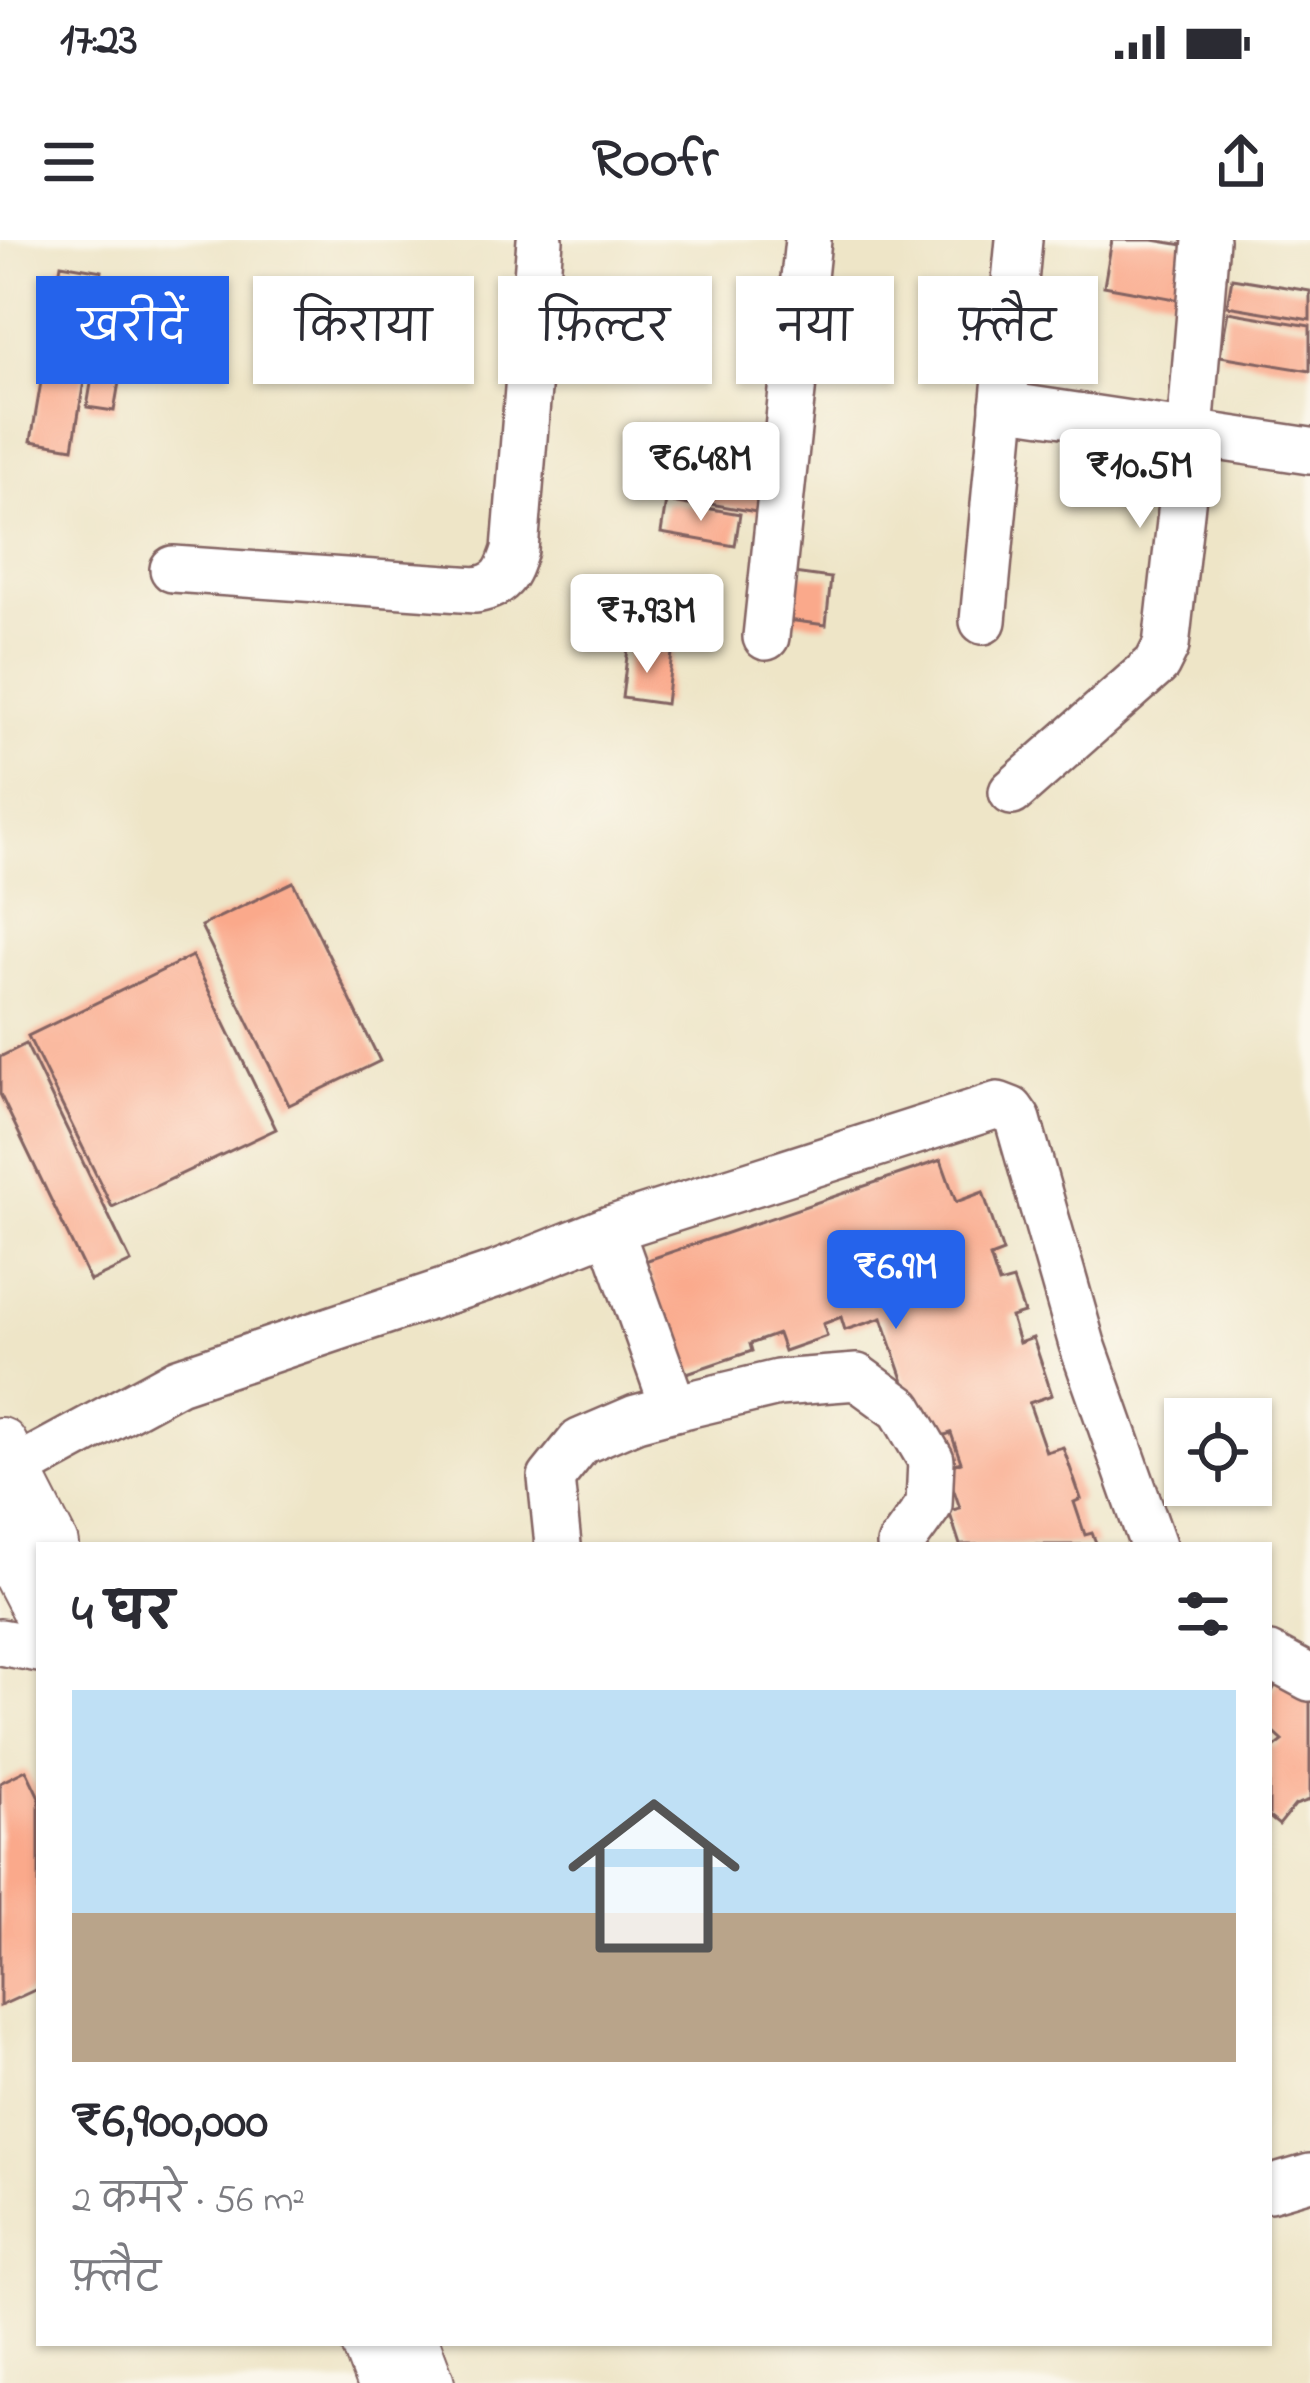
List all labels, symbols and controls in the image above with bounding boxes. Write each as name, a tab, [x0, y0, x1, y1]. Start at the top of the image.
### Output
text: 17:23	[60, 9, 138, 75]
text: Roofr	[592, 123, 718, 201]
icon: menu	[36, 129, 102, 195]
icon: share	[1208, 129, 1274, 195]
chip: खरीदें	[36, 276, 229, 384]
chip: किराया	[253, 276, 474, 384]
chip: फ़िल्टर	[498, 276, 712, 384]
chip: नया	[736, 276, 894, 384]
chip: फ़्लैट	[918, 276, 1098, 384]
pin: ₹6.48M	[603, 422, 799, 524]
pin: ₹10.5M	[1042, 429, 1238, 531]
text: ₹6.48M	[650, 432, 752, 489]
text: ₹10.5M	[1087, 439, 1193, 496]
pin: ₹7.93M	[549, 574, 745, 676]
text: ₹7.93M	[598, 584, 696, 641]
pin: ₹6.9M	[812, 1230, 980, 1332]
text: ₹6.9M	[854, 1240, 938, 1297]
map controls	[1164, 1398, 1272, 1506]
button: locate	[1164, 1398, 1272, 1506]
text: 4 घर	[72, 1578, 174, 1653]
icon: filters	[1170, 1581, 1236, 1647]
icon: home	[546, 1768, 762, 1984]
text: ₹6,900,000	[72, 2086, 268, 2161]
text: 2 कमरे · 56 m²	[72, 2173, 305, 2230]
text: फ़्लैट	[72, 2252, 161, 2309]

